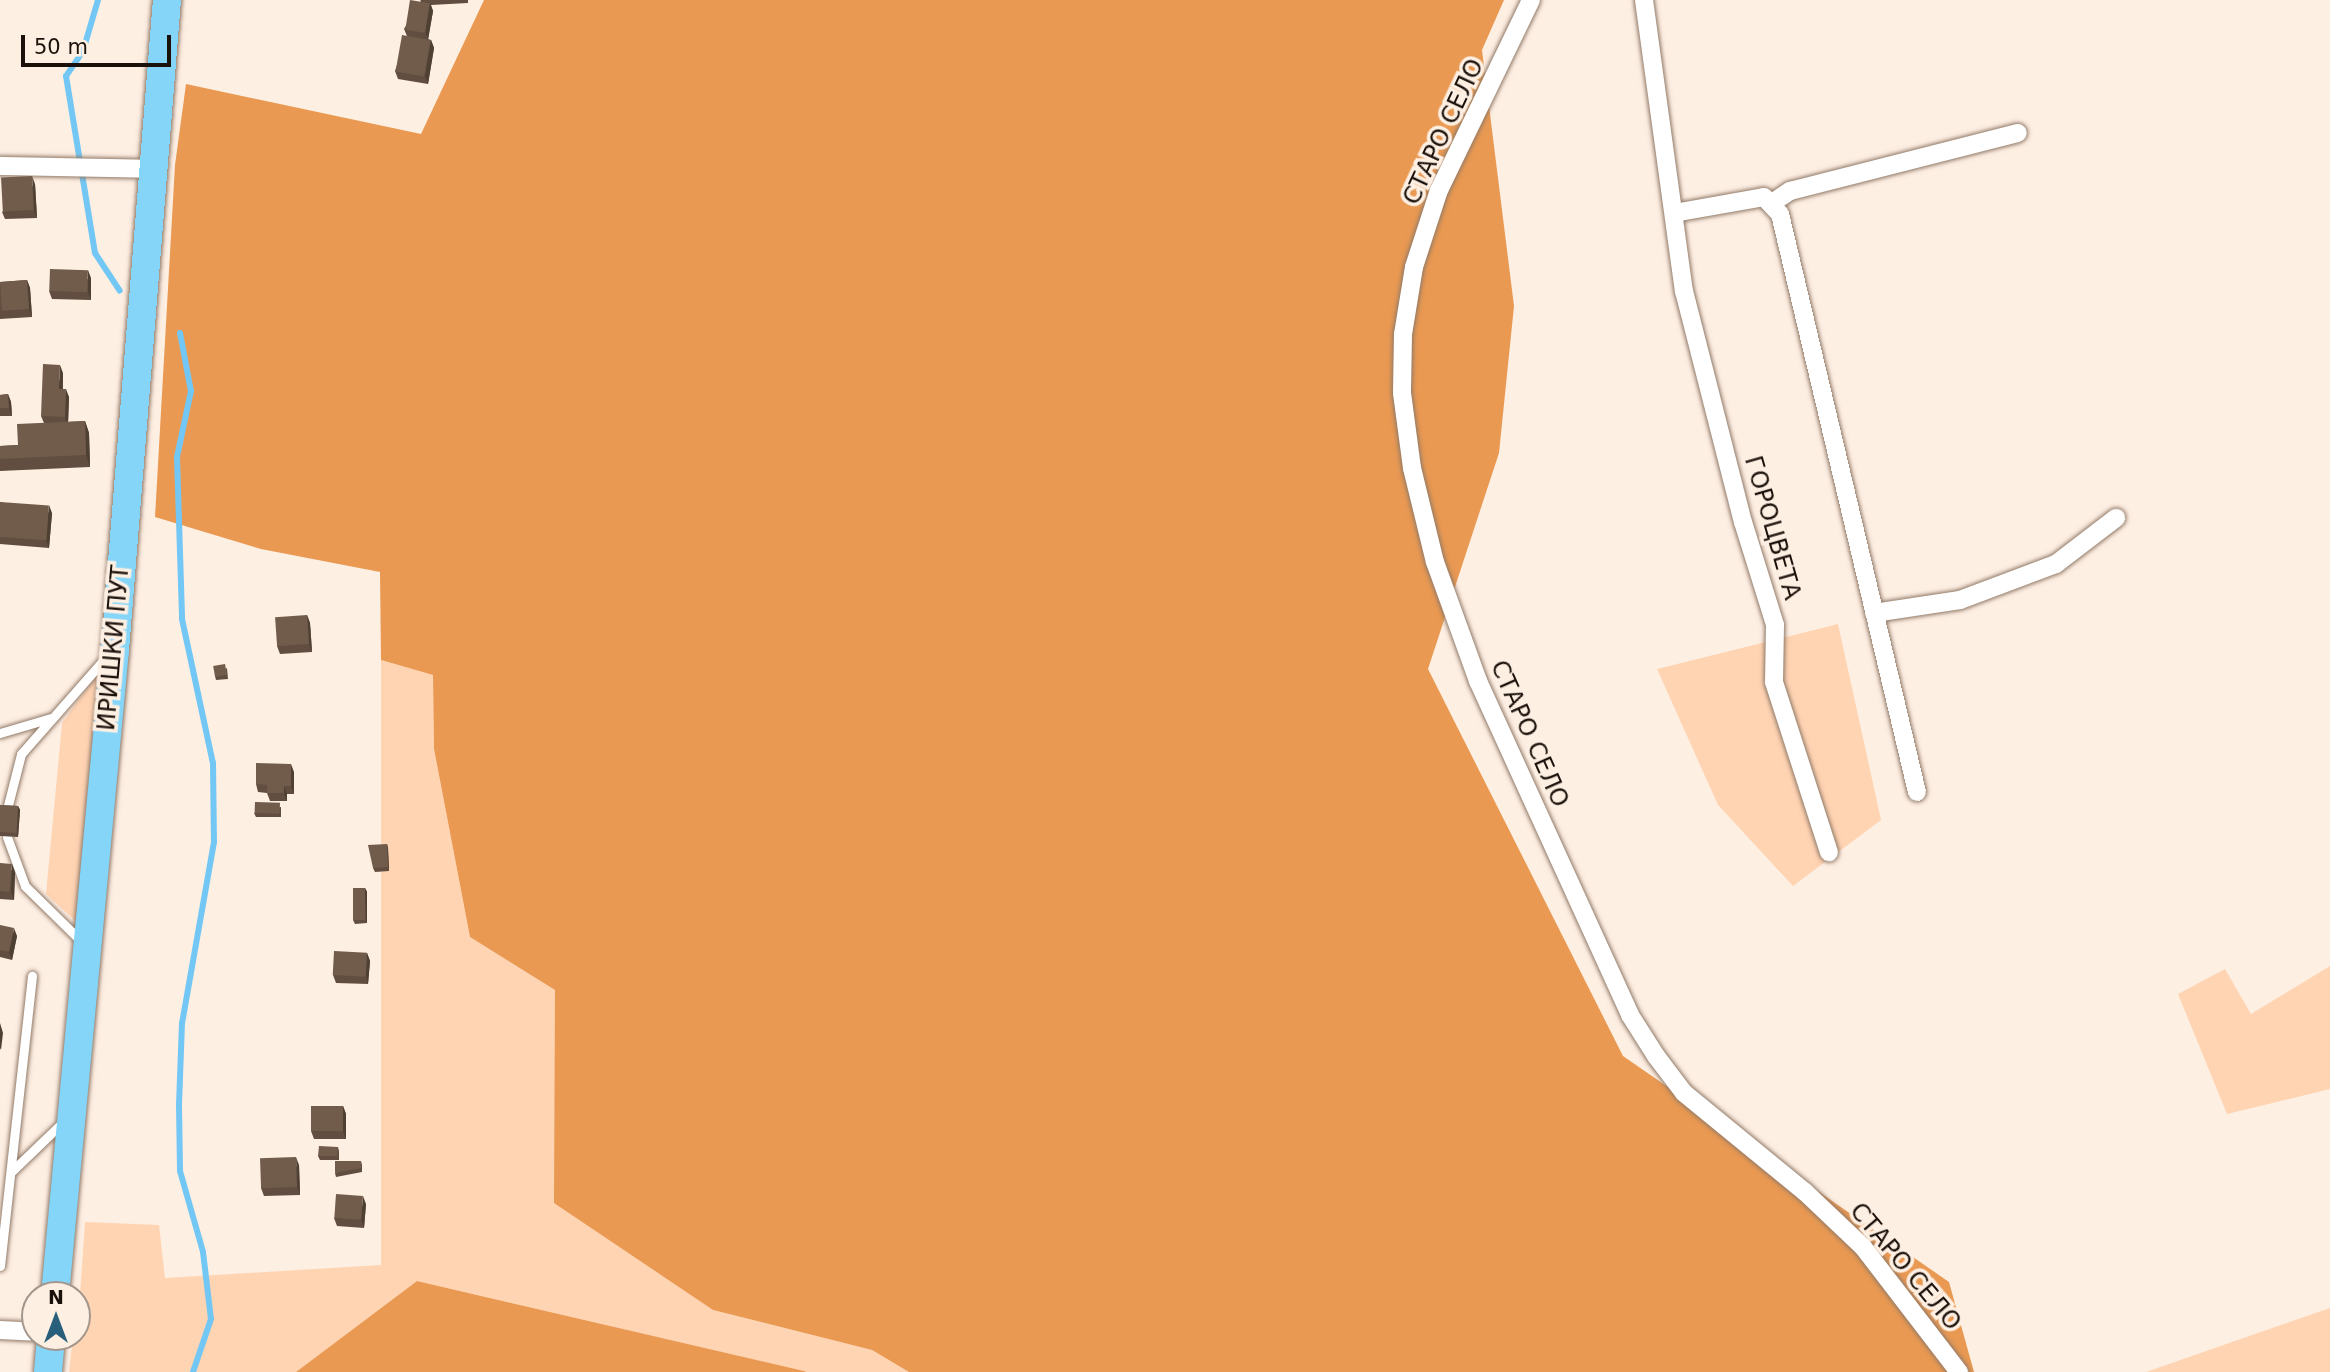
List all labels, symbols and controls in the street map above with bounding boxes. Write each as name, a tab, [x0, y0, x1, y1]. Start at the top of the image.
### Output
scale bar	[24, 21, 175, 65]
text: 50 m	[34, 35, 88, 59]
street label: СТАРО СЕЛО	[1398, 54, 1490, 210]
street label: ГОРОЦВЕТА	[1738, 453, 1806, 603]
street label: ИРИШКИ ПУТ	[92, 564, 136, 732]
street label: СТАРО СЕЛО	[1484, 656, 1574, 812]
street label: СТАРО СЕЛО	[1843, 1197, 1967, 1337]
north arrow	[21, 1281, 91, 1351]
text: N	[48, 1286, 64, 1308]

